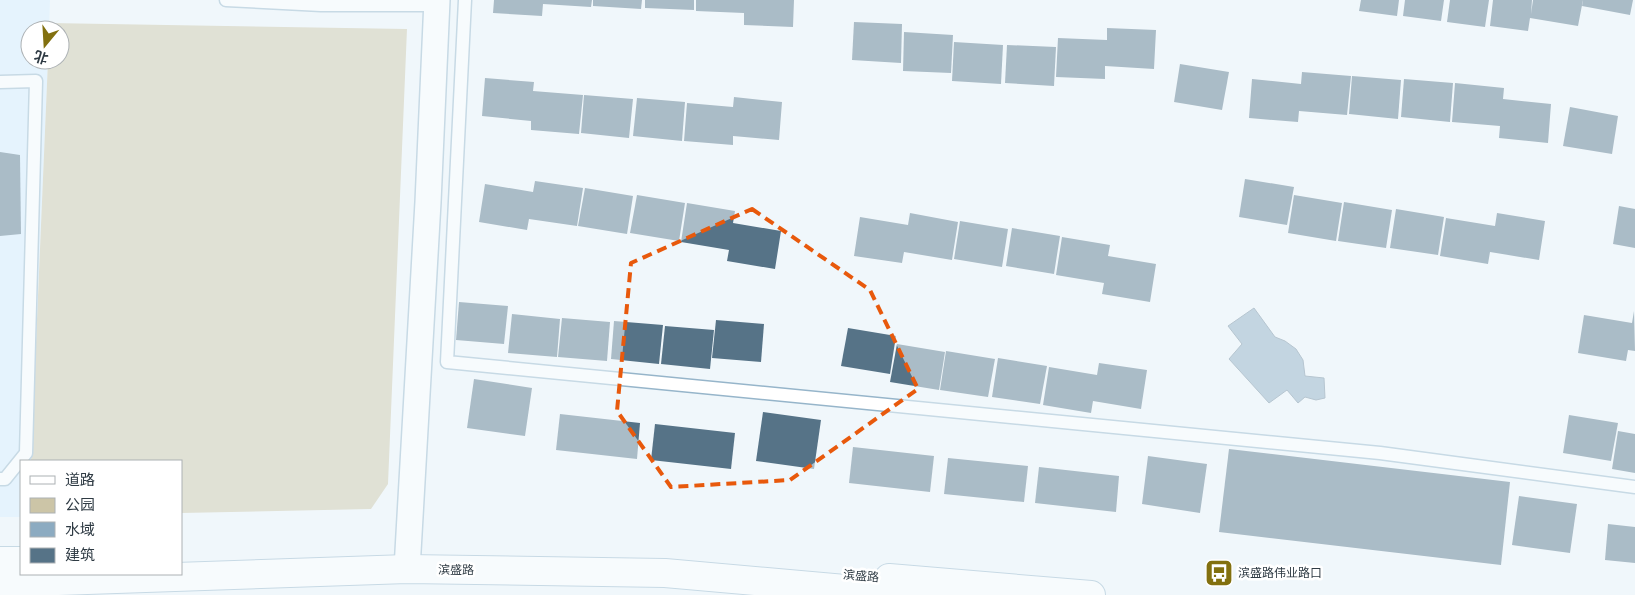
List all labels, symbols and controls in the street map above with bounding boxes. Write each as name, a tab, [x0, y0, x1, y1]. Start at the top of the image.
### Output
north arrow	[20, 20, 70, 70]
text: 北	[32, 48, 50, 67]
legend	[20, 460, 182, 575]
text: 道路	[65, 471, 95, 489]
text: 公园	[65, 496, 95, 514]
text: 水域	[65, 521, 95, 539]
text: 建筑	[65, 546, 95, 564]
bus stop icon: 滨盛路伟业路口	[1204, 558, 1234, 588]
street label: 滨盛路	[438, 563, 474, 577]
place label: 滨盛路伟业路口	[1238, 566, 1322, 580]
street label: 滨盛路	[842, 567, 880, 585]

